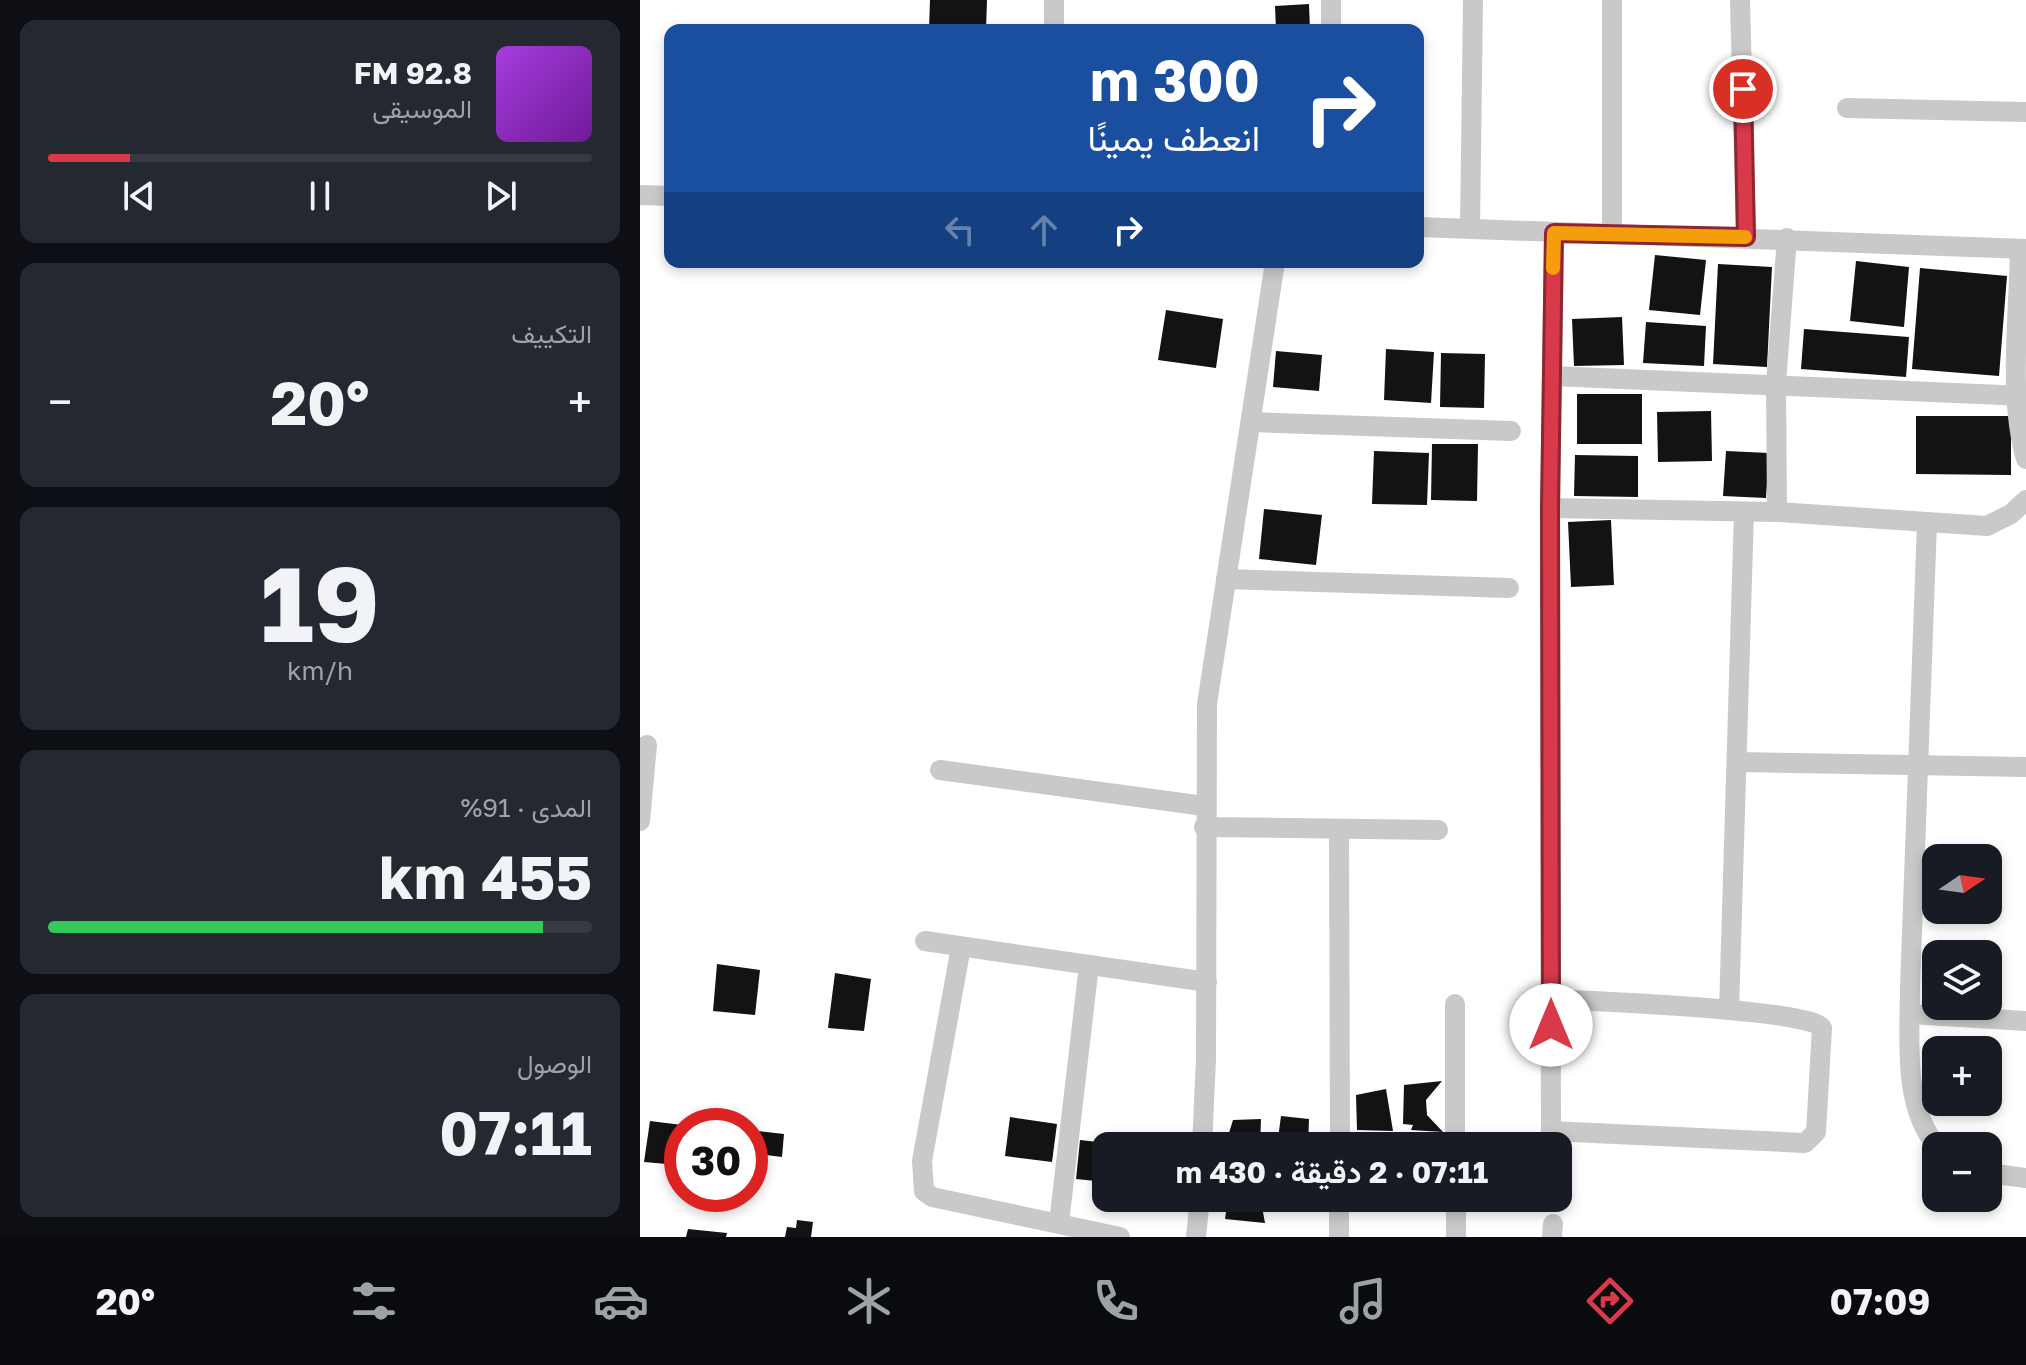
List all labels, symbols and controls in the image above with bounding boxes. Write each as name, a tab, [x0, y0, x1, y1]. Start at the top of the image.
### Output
text: 300 m	[1090, 46, 1260, 113]
text: 92.8 FM	[354, 55, 472, 91]
pin	[1709, 55, 1777, 123]
icon: right	[1288, 56, 1392, 160]
icon: arrive	[1721, 67, 1765, 111]
text: الموسيقى	[372, 93, 472, 124]
text: انعطف يمينًا	[1088, 116, 1260, 159]
icon: previous	[117, 174, 161, 218]
icon: pause	[298, 174, 342, 218]
icon: next	[479, 174, 523, 218]
icon: left	[938, 208, 982, 252]
icon: ahead	[1022, 208, 1066, 252]
icon: right	[1106, 208, 1150, 252]
text: التكييف	[511, 318, 592, 349]
text: 20°	[271, 366, 370, 438]
text: −	[48, 375, 72, 428]
text: +	[568, 375, 592, 428]
text: 19	[260, 540, 380, 665]
text: km/h	[287, 655, 353, 686]
text: المدى · 91%	[460, 792, 592, 823]
text: 455 km	[379, 840, 592, 912]
north arrow	[1922, 844, 2002, 924]
map controls	[1922, 844, 2002, 1212]
button: layers	[1922, 940, 2002, 1020]
position arrow	[1509, 983, 1593, 1067]
button: +	[1922, 1036, 2002, 1116]
text: الوصول	[517, 1048, 592, 1079]
text: 07:11	[439, 1096, 592, 1168]
speed limit sign: 30	[664, 1108, 768, 1212]
button: −	[1922, 1132, 2002, 1212]
text: 07:11 · 2 دقيقة · 430 m	[1176, 1154, 1488, 1190]
icon: filters	[346, 1273, 402, 1329]
icon: car	[593, 1273, 649, 1329]
icon: climate	[841, 1273, 897, 1329]
icon: phone	[1088, 1273, 1144, 1329]
icon: music	[1335, 1273, 1391, 1329]
icon: directions	[1582, 1273, 1638, 1329]
text: 20°	[96, 1280, 155, 1323]
text: 07:09	[1830, 1280, 1930, 1323]

